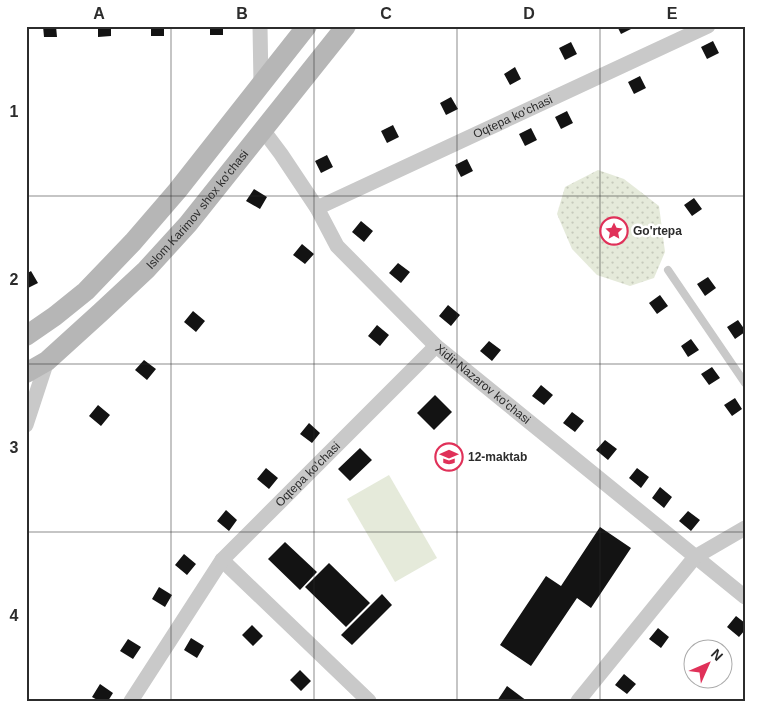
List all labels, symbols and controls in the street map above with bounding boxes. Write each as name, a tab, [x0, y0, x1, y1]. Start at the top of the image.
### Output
text: A	[93, 5, 105, 22]
text: B	[236, 5, 248, 22]
text: C	[380, 5, 392, 22]
text: D	[523, 5, 535, 22]
text: E	[667, 5, 678, 22]
street label: Oqtepa ko'chasi	[471, 92, 555, 141]
text: 1	[10, 103, 19, 120]
street label: Islom Karimov shox ko'chasi	[143, 147, 251, 272]
place icon: Go'rtepa	[599, 216, 629, 246]
place label: Go'rtepa	[633, 224, 682, 238]
text: 2	[10, 271, 19, 288]
street label: Xidir Nazarov ko'chasi	[433, 341, 533, 427]
text: 3	[10, 439, 19, 456]
street label: Oqtepa ko'chasi	[272, 439, 343, 510]
school or university icon: 12-maktab	[434, 442, 464, 472]
place label: 12-maktab	[468, 450, 527, 464]
text: 4	[10, 607, 19, 624]
north arrow	[684, 640, 734, 690]
text: N	[708, 646, 726, 664]

